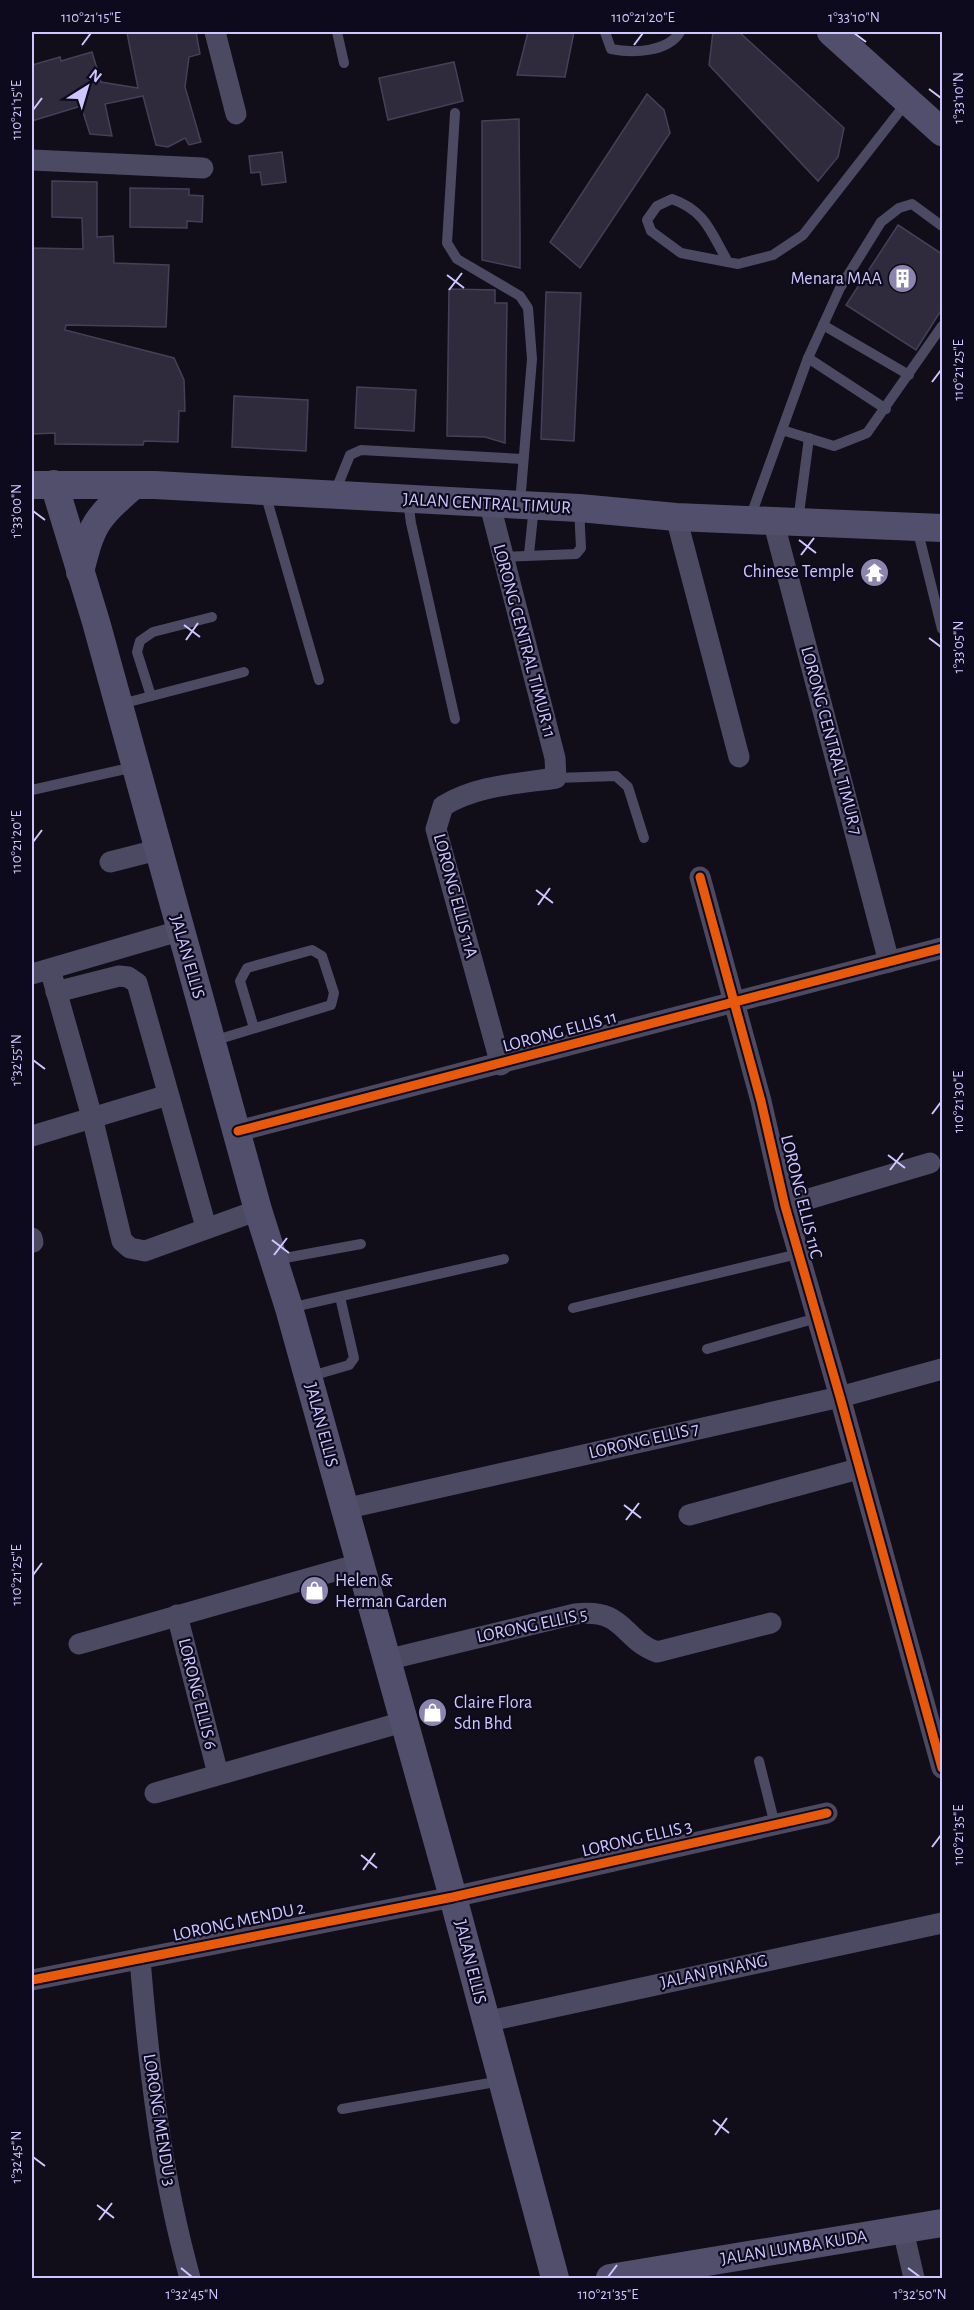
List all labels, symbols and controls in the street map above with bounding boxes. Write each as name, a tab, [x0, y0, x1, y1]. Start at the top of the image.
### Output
text: 110°21'15"E	[61, 10, 121, 25]
text: 110°21'20"E	[611, 10, 675, 25]
text: 1°33'10"N	[828, 10, 880, 25]
north arrow	[57, 57, 117, 117]
text: N	[86, 66, 105, 86]
text: 1°33'10"N	[951, 72, 966, 124]
text: 110°21'15"E	[9, 80, 24, 140]
building icon: Menara MAA	[887, 263, 919, 295]
place label: Menara MAA	[791, 270, 883, 288]
text: 110°21'25"E	[951, 339, 966, 401]
text: 1°33'00"N	[9, 484, 24, 538]
street label: JALAN CENTRAL TIMUR	[403, 491, 571, 517]
street label: LORONG CENTRAL TIMUR 11	[489, 542, 559, 740]
temple icon: Chinese Temple	[859, 556, 891, 588]
place label: Chinese Temple	[743, 563, 854, 581]
text: 1°33'05"N	[951, 620, 966, 674]
street label: LORONG CENTRAL TIMUR 7	[797, 645, 865, 837]
text: 110°21'20"E	[9, 810, 24, 874]
street label: LORONG ELLIS 11A	[430, 832, 480, 961]
street label: JALAN ELLIS	[166, 913, 208, 1001]
street label: LORONG ELLIS 11	[501, 1008, 619, 1056]
text: 1°32'55"N	[9, 1034, 24, 1086]
text: 110°21'30"E	[951, 1071, 966, 1133]
street label: LORONG ELLIS 11C	[777, 1133, 825, 1261]
street label: JALAN ELLIS	[301, 1381, 341, 1469]
street label: LORONG ELLIS 7	[587, 1420, 701, 1462]
text: 110°21'25"E	[9, 1544, 24, 1606]
place label: Helen & Herman Garden	[335, 1572, 447, 1611]
shop icon: Helen & Herman Garden	[298, 1575, 330, 1607]
street label: LORONG ELLIS 5	[475, 1605, 589, 1647]
street label: LORONG ELLIS 6	[175, 1637, 219, 1751]
place label: Claire Flora Sdn Bhd	[454, 1694, 532, 1733]
shop icon: Claire Flora Sdn Bhd	[417, 1697, 449, 1729]
text: 110°21'35"E	[951, 1805, 966, 1866]
street label: LORONG ELLIS 3	[580, 1818, 694, 1860]
street label: LORONG MENDU 2	[171, 1899, 307, 1945]
street label: JALAN ELLIS	[451, 1918, 489, 2006]
street label: JALAN PINANG	[659, 1952, 769, 1992]
street label: LORONG MENDU 3	[140, 2053, 178, 2187]
text: 1°32'45"N	[9, 2131, 24, 2183]
street label: JALAN LUMBA KUDA	[719, 2227, 869, 2268]
text: 1°32'45"N	[166, 2287, 218, 2302]
text: 110°21'35"E	[578, 2287, 639, 2302]
text: 1°32'50"N	[893, 2287, 947, 2302]

